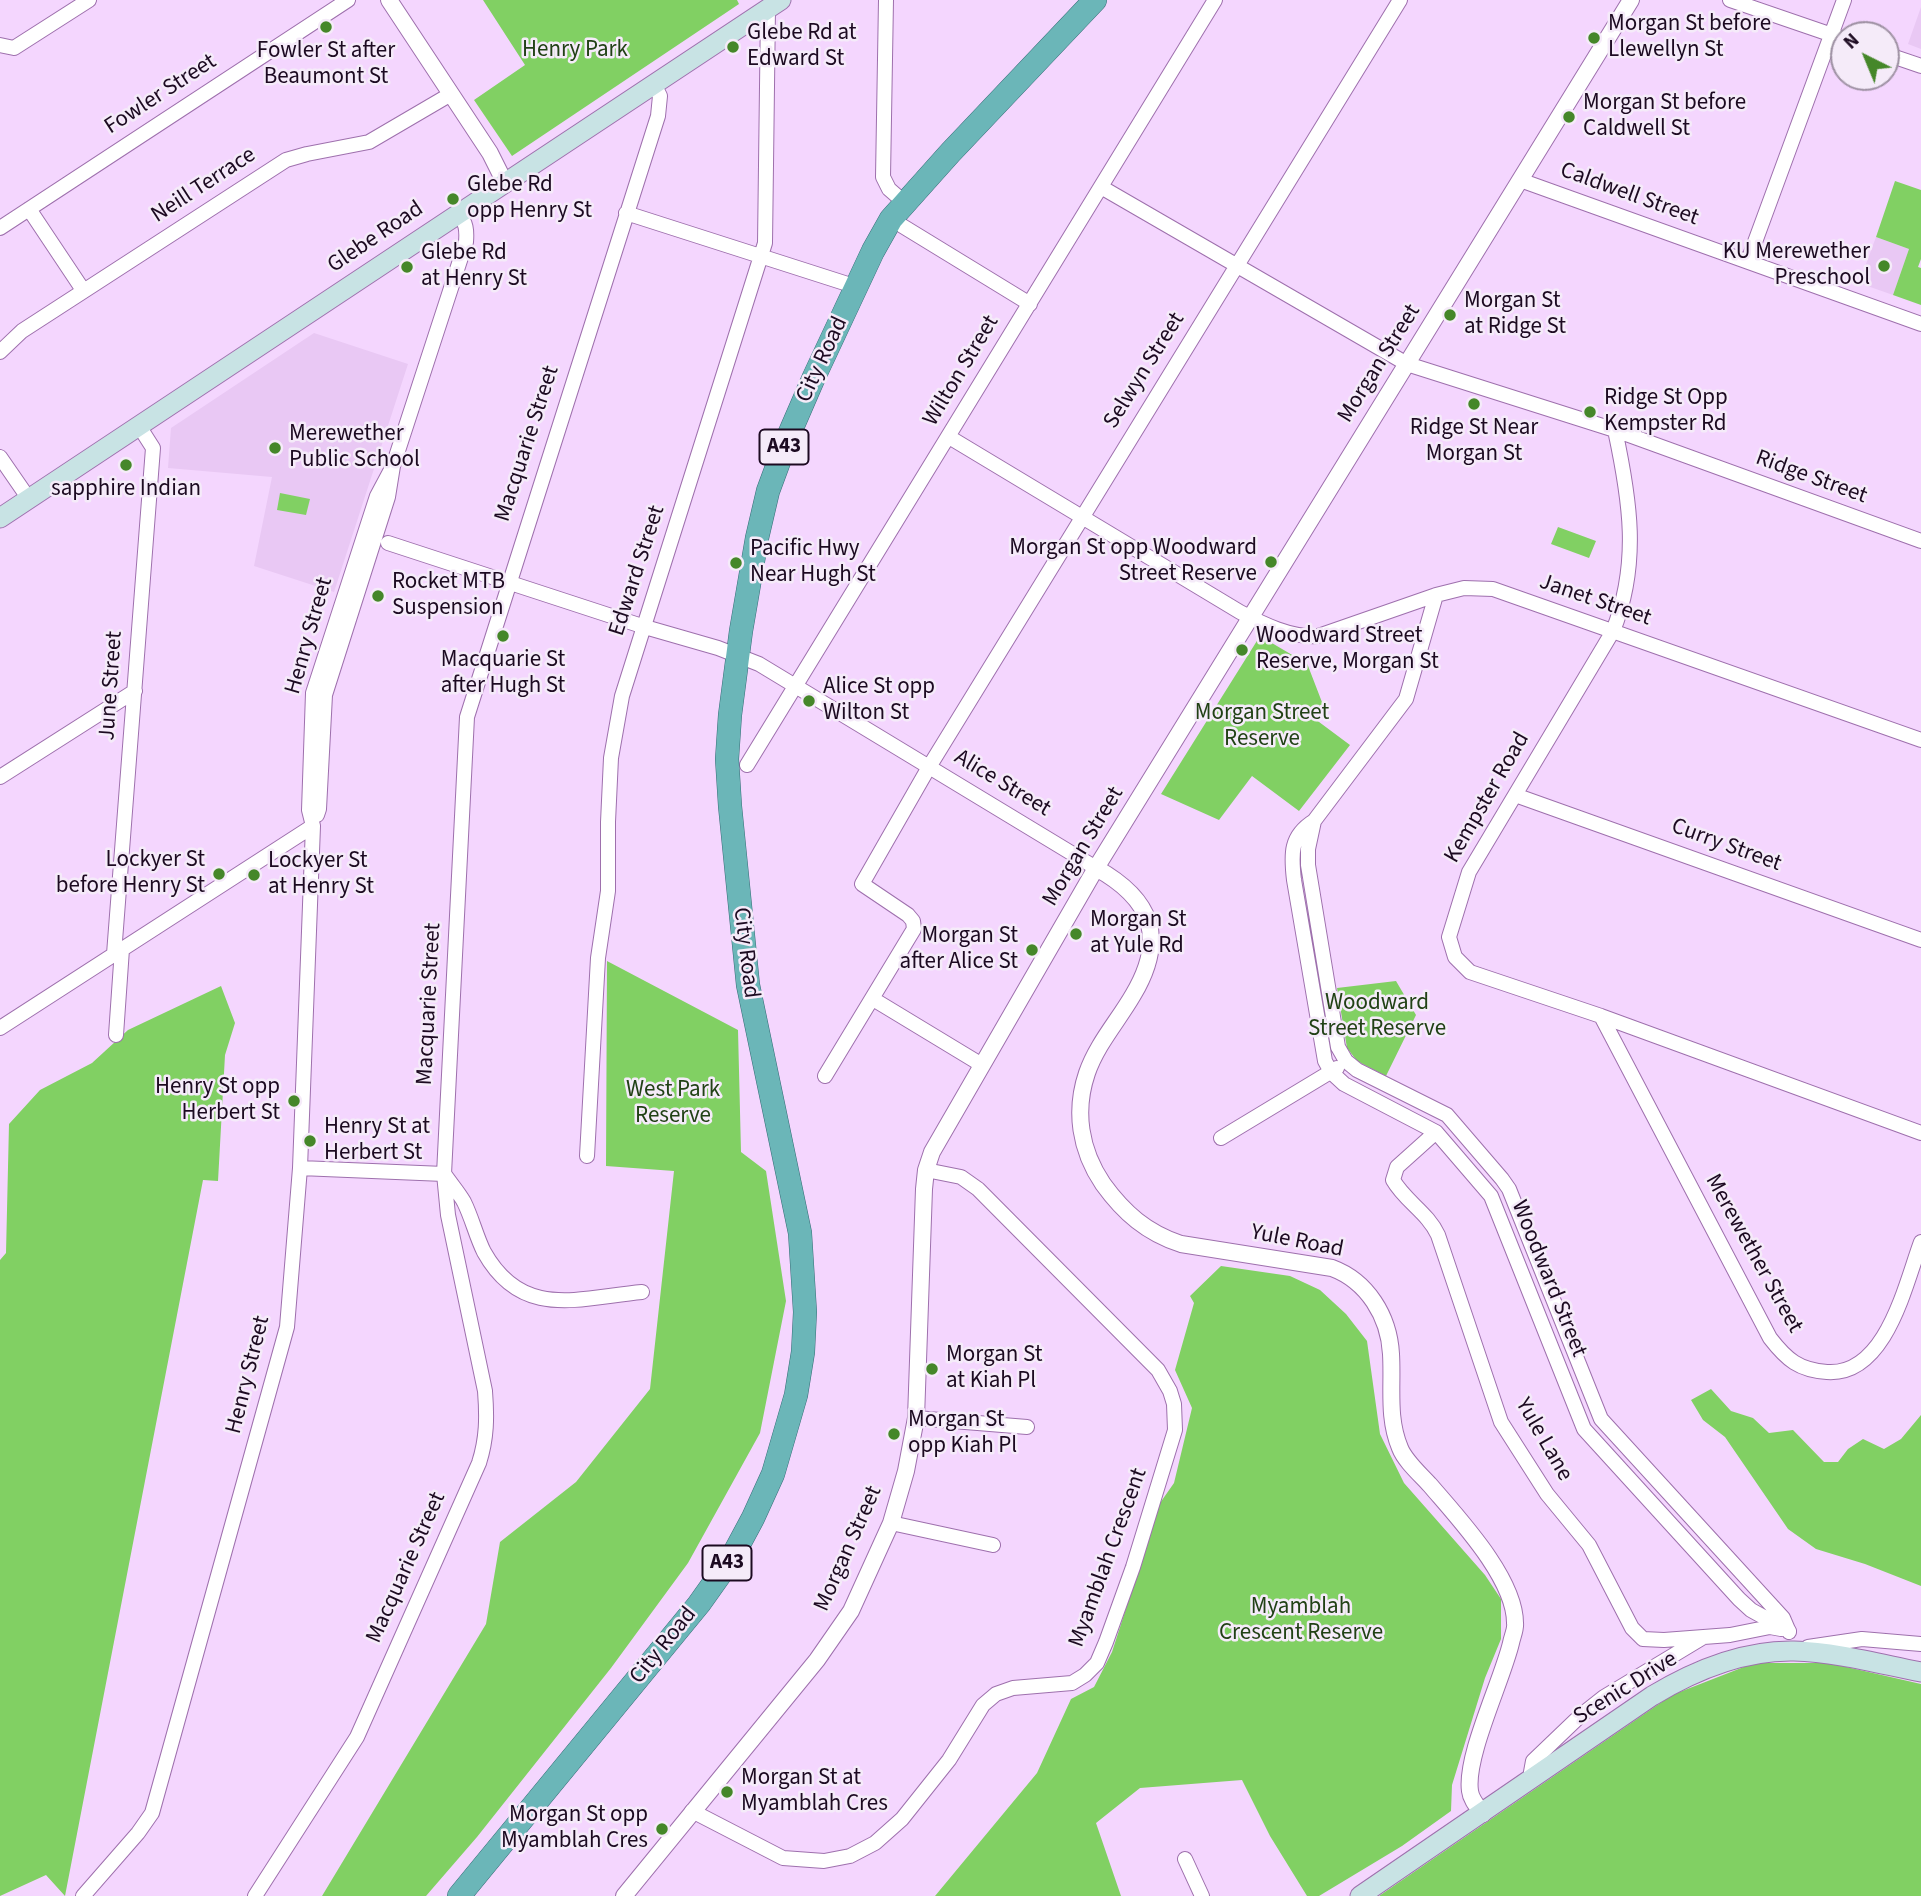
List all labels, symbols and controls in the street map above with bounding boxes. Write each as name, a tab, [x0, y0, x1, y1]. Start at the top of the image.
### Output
place label: Morgan St before Llewellyn St	[1608, 11, 1771, 65]
marker: Fowler St after Beaumont St	[318, 19, 334, 35]
place label: Glebe Rd at Edward St	[747, 20, 856, 74]
north arrow	[1830, 21, 1900, 91]
text: N	[1838, 28, 1866, 56]
marker: Morgan St before Llewellyn St	[1586, 30, 1602, 46]
park label: Henry Park	[522, 37, 628, 65]
place label: Fowler St after Beaumont St	[257, 38, 395, 92]
marker: Glebe Rd at Edward St	[725, 39, 741, 55]
street label: Fowler Street	[100, 49, 222, 141]
place label: Morgan St before Caldwell St	[1583, 90, 1746, 144]
marker: Morgan St before Caldwell St	[1561, 109, 1577, 125]
street label: Neill Terrace	[147, 142, 261, 230]
street label: Caldwell Street	[1556, 157, 1702, 233]
place label: Glebe Rd opp Henry St	[467, 172, 592, 226]
marker: Glebe Rd opp Henry St	[445, 191, 461, 207]
street label: Glebe Road	[323, 196, 429, 280]
place label: KU Merewether Preschool	[1723, 239, 1870, 293]
place label: Glebe Rd at Henry St	[421, 240, 527, 294]
marker: KU Merewether Preschool	[1876, 258, 1892, 274]
marker: Glebe Rd at Henry St	[399, 259, 415, 275]
place label: Morgan St at Ridge St	[1464, 288, 1566, 342]
street label: Morgan Street	[1333, 300, 1427, 428]
marker: Morgan St at Ridge St	[1442, 307, 1458, 323]
street label: Selwyn Street	[1098, 308, 1192, 434]
street label: Wilton Street	[918, 311, 1006, 431]
street label: City Road	[791, 313, 855, 407]
street label: Macquarie Street	[490, 362, 566, 526]
place label: Ridge St Opp Kempster Rd	[1604, 385, 1728, 439]
marker: Ridge St Near Morgan St	[1466, 396, 1482, 412]
marker: Ridge St Opp Kempster Rd	[1582, 404, 1598, 420]
place label: Ridge St Near Morgan St	[1410, 415, 1538, 469]
place label: Merewether Public School	[289, 421, 420, 475]
road number: A43	[760, 430, 808, 464]
marker: Merewether Public School	[267, 440, 283, 456]
street label: Ridge Street	[1752, 445, 1870, 511]
marker: sapphire Indian	[118, 457, 134, 473]
place label: sapphire Indian	[51, 476, 201, 504]
street label: Edward Street	[604, 502, 672, 640]
place label: Morgan St opp Woodward Street Reserve	[1009, 535, 1257, 589]
place label: Pacific Hwy Near Hugh St	[750, 536, 876, 590]
marker: Morgan St opp Woodward Street Reserve	[1263, 554, 1279, 570]
marker: Pacific Hwy Near Hugh St	[728, 555, 744, 571]
place label: Rocket MTB Suspension	[392, 569, 505, 623]
street label: Janet Street	[1535, 569, 1655, 633]
street label: Henry Street	[280, 574, 340, 698]
marker: Rocket MTB Suspension	[370, 588, 386, 604]
place label: Woodward Street Reserve, Morgan St	[1256, 623, 1439, 677]
marker: Macquarie St after Hugh St	[495, 628, 511, 644]
street label: June Street	[94, 630, 130, 742]
marker: Woodward Street Reserve, Morgan St	[1234, 642, 1250, 658]
place label: Macquarie St after Hugh St	[441, 647, 565, 701]
place label: Alice St opp Wilton St	[823, 674, 935, 728]
marker: Alice St opp Wilton St	[801, 693, 817, 709]
park label: Morgan Street Reserve	[1195, 700, 1329, 754]
street label: Kempster Road	[1439, 728, 1537, 868]
street label: Alice Street	[949, 744, 1055, 824]
street label: Morgan Street	[1038, 782, 1130, 912]
street label: Curry Street	[1667, 813, 1785, 879]
place label: Lockyer St before Henry St	[56, 847, 205, 901]
place label: Lockyer St at Henry St	[268, 848, 374, 902]
marker: Lockyer St before Henry St	[211, 866, 227, 882]
marker: Lockyer St at Henry St	[246, 867, 262, 883]
street label: City Road	[726, 906, 764, 1000]
place label: Morgan St at Yule Rd	[1090, 907, 1186, 961]
street label: Macquarie Street	[412, 922, 448, 1086]
place label: Morgan St after Alice St	[900, 923, 1018, 977]
marker: Morgan St at Yule Rd	[1068, 926, 1084, 942]
marker: Morgan St after Alice St	[1024, 942, 1040, 958]
park label: Woodward Street Reserve	[1308, 990, 1446, 1044]
place label: Henry St opp Herbert St	[155, 1074, 280, 1128]
park label: West Park Reserve	[626, 1077, 720, 1131]
marker: Henry St opp Herbert St	[286, 1093, 302, 1109]
place label: Henry St at Herbert St	[324, 1114, 430, 1168]
marker: Henry St at Herbert St	[302, 1133, 318, 1149]
street label: Merewether Street	[1698, 1170, 1808, 1338]
street label: Woodward Street	[1504, 1197, 1592, 1361]
street label: Yule Road	[1248, 1219, 1346, 1265]
street label: Henry Street	[221, 1313, 277, 1437]
place label: Morgan St at Kiah Pl	[946, 1342, 1042, 1396]
marker: Morgan St at Kiah Pl	[924, 1361, 940, 1377]
street label: Yule Lane	[1508, 1394, 1578, 1486]
place label: Morgan St opp Kiah Pl	[908, 1407, 1017, 1461]
marker: Morgan St opp Kiah Pl	[886, 1426, 902, 1442]
street label: Myamblah Crescent	[1064, 1465, 1154, 1651]
street label: Morgan Street	[809, 1482, 889, 1616]
street label: Macquarie Street	[361, 1488, 453, 1648]
road number: A43	[702, 1546, 752, 1580]
park label: Myamblah Crescent Reserve	[1219, 1594, 1383, 1648]
street label: City Road	[625, 1602, 703, 1690]
street label: Scenic Drive	[1569, 1646, 1683, 1732]
place label: Morgan St at Myamblah Cres	[741, 1765, 888, 1819]
marker: Morgan St at Myamblah Cres	[719, 1784, 735, 1800]
place label: Morgan St opp Myamblah Cres	[501, 1802, 648, 1856]
marker: Morgan St opp Myamblah Cres	[654, 1821, 670, 1837]

